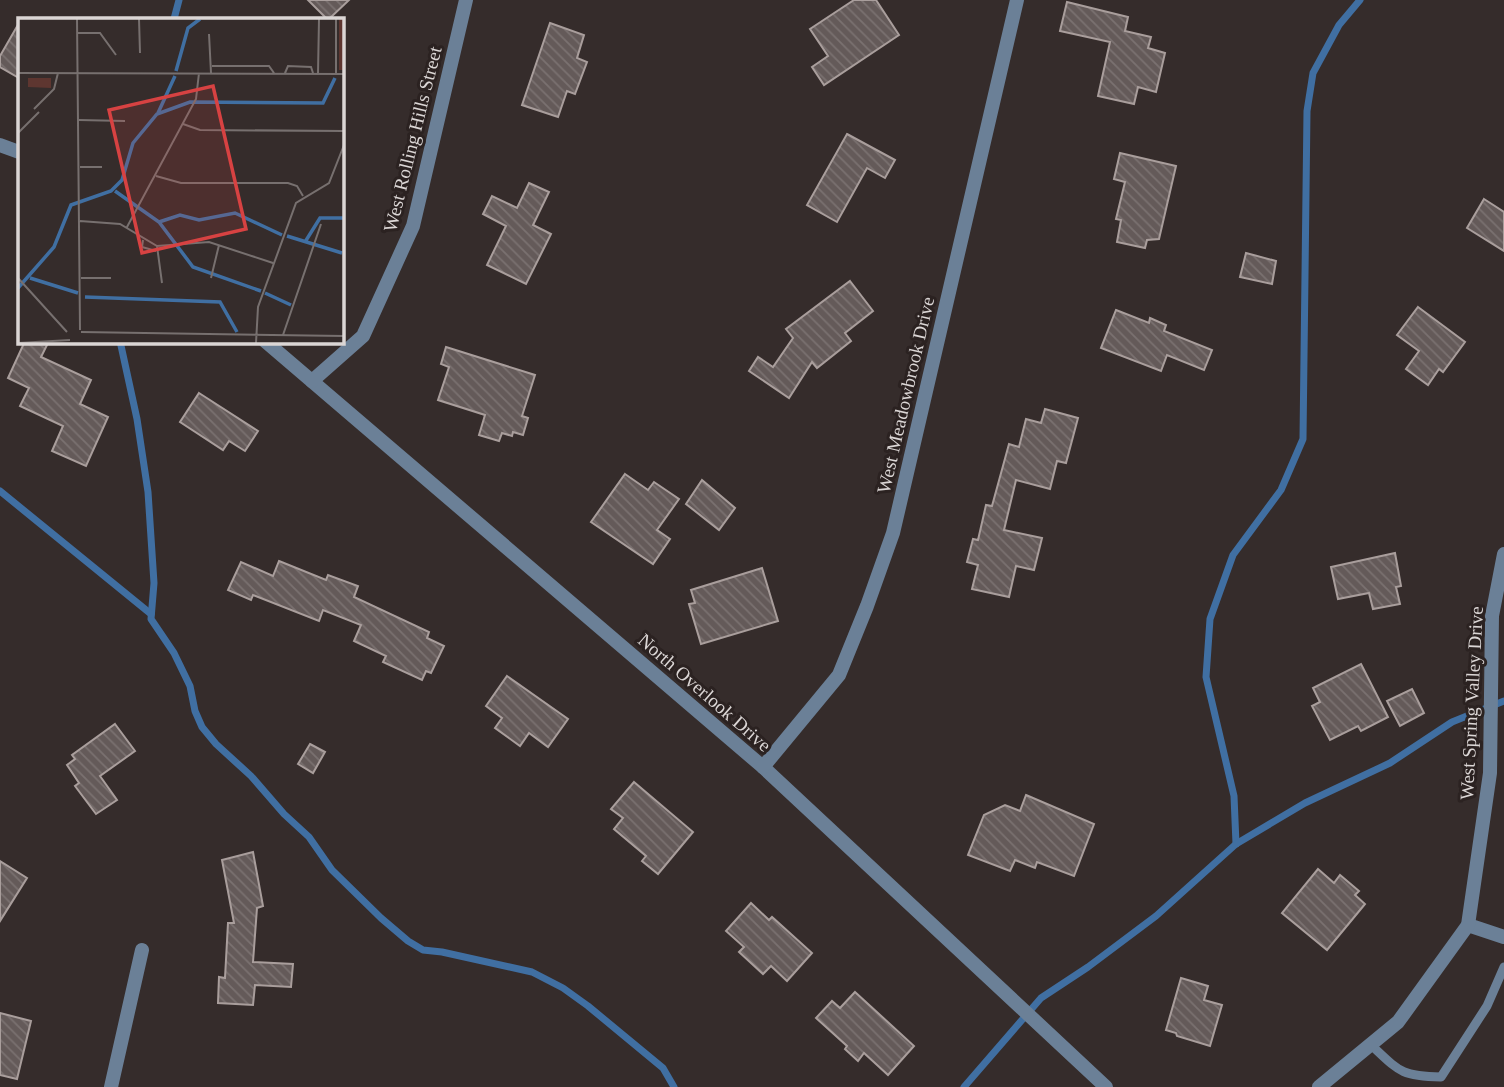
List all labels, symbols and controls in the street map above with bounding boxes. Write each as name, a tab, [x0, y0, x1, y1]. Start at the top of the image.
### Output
inset map	[18, 18, 343, 343]
street label: West Rolling Hills Street	[379, 44, 446, 234]
street label: West Meadowbrook Drive	[873, 295, 938, 495]
street label: West Spring Valley Drive	[1456, 606, 1487, 800]
street label: North Overlook Drive	[634, 629, 775, 756]

